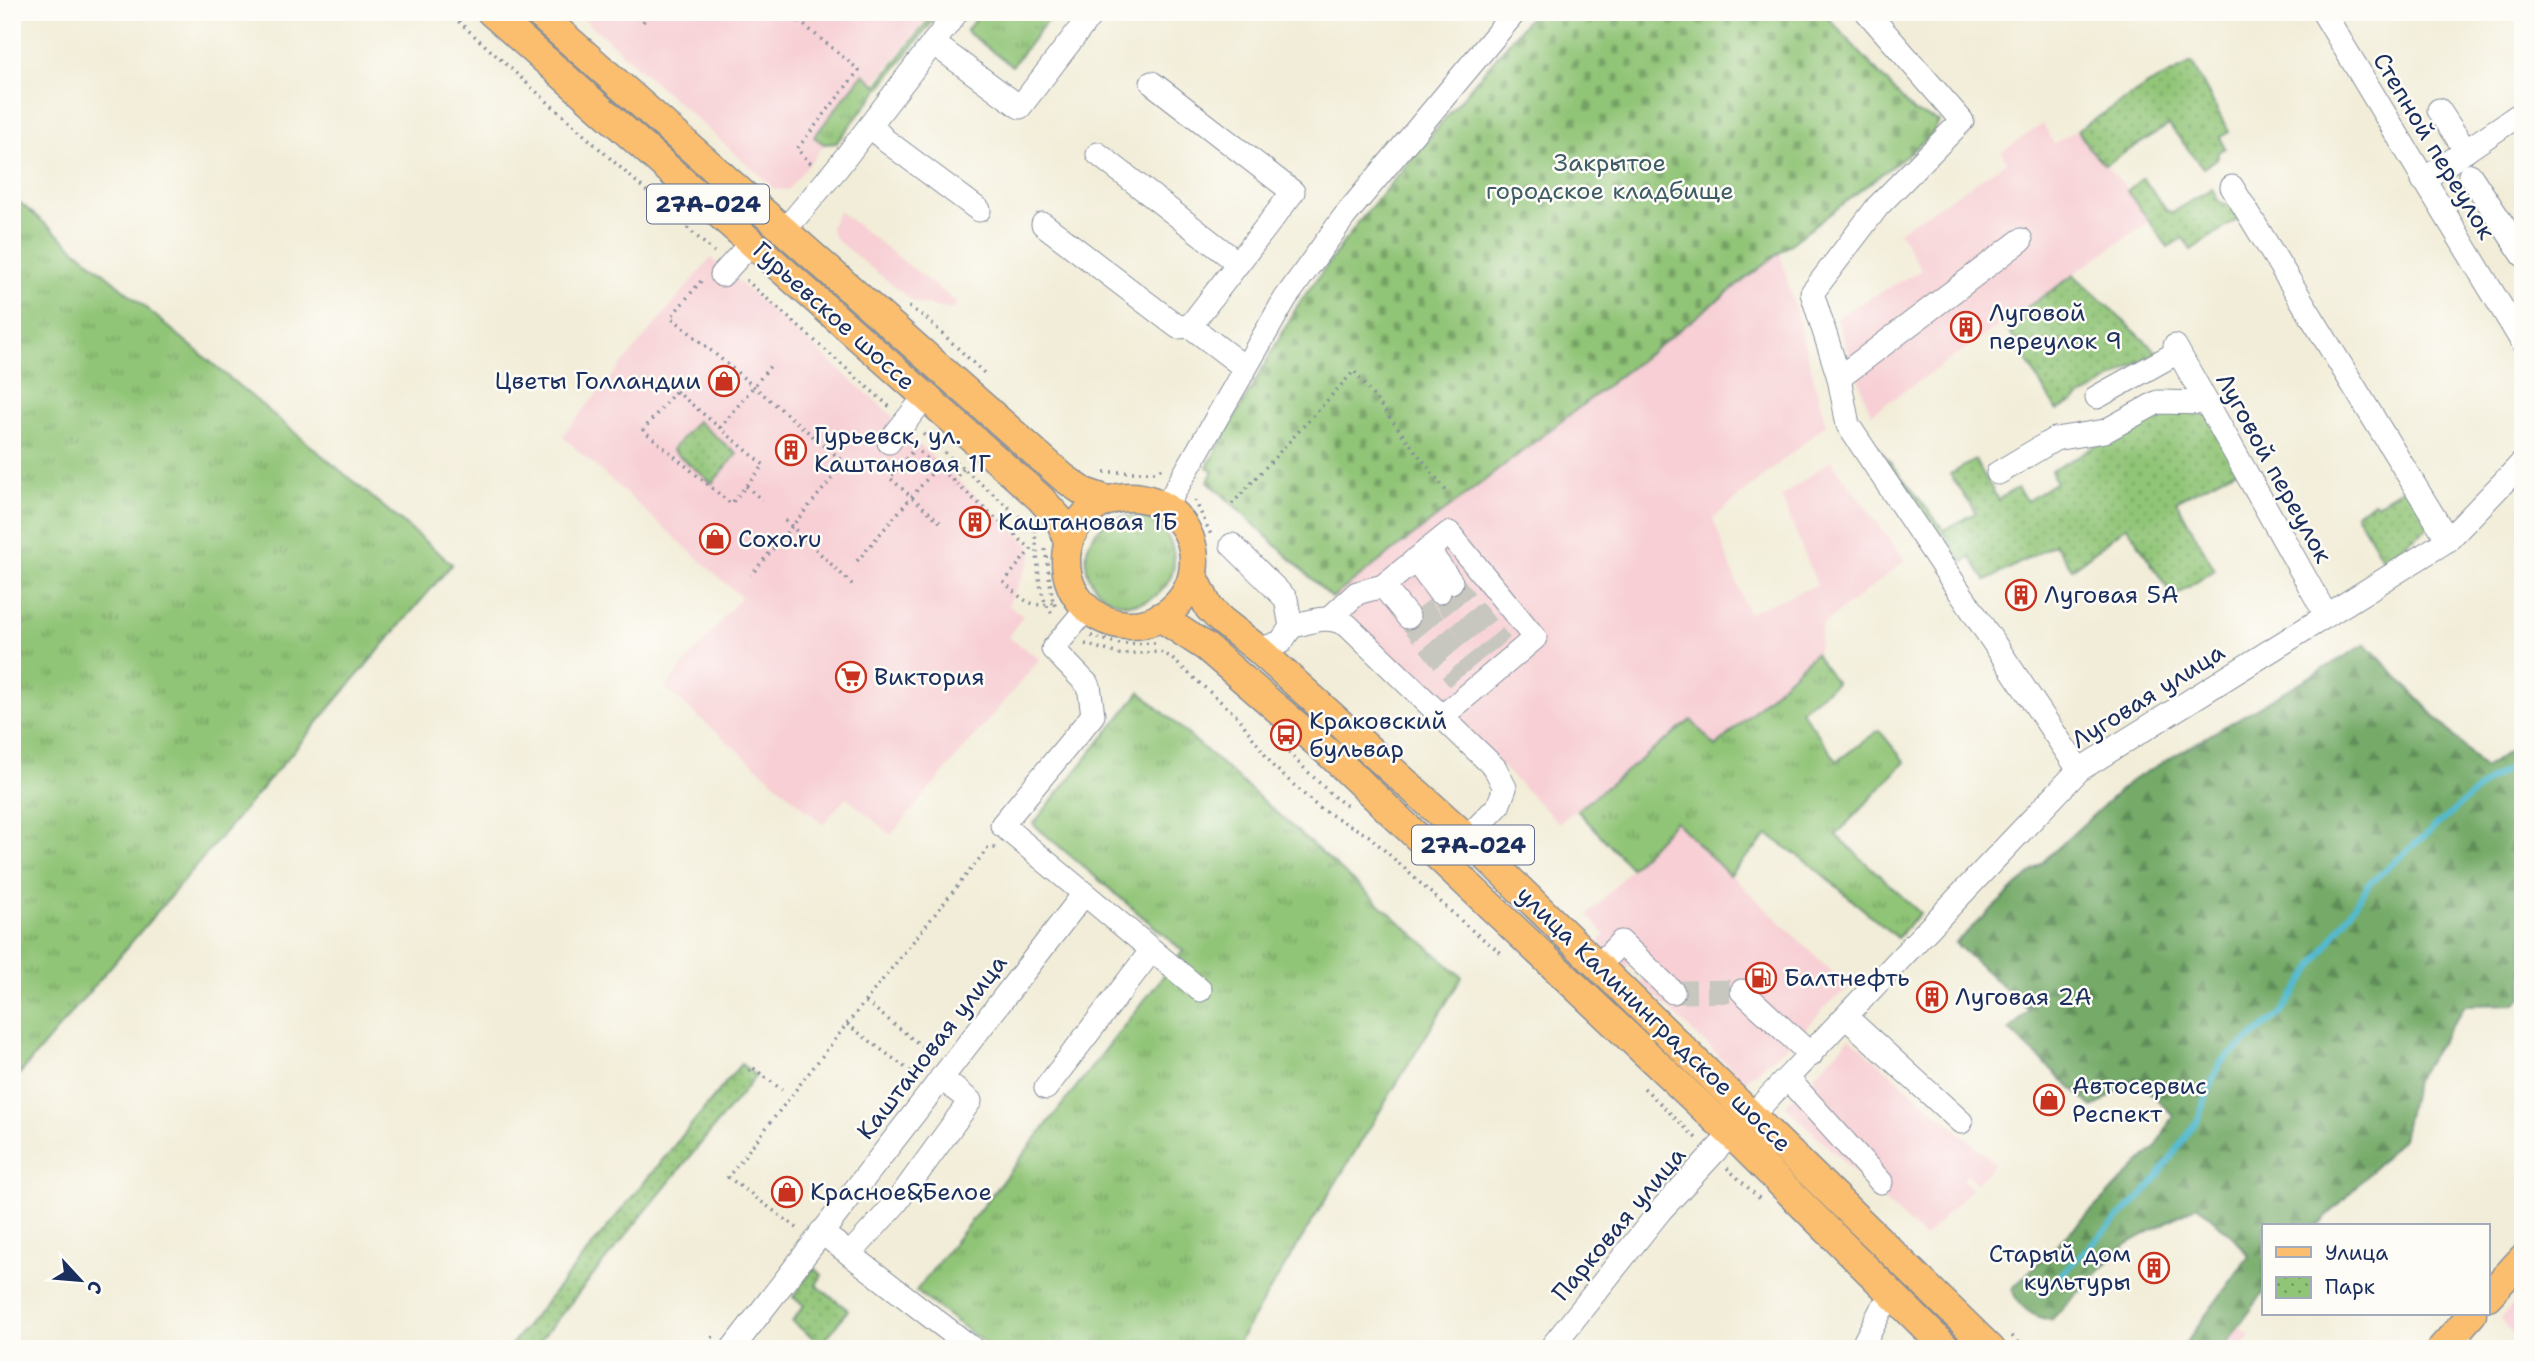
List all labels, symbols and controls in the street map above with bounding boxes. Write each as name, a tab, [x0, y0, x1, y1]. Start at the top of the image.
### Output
street label: Степной переулок	[2365, 47, 2503, 246]
park label: Закрытое городское кладбище	[1486, 147, 1734, 207]
road number: 27А-024	[647, 184, 769, 224]
street label: Гурьевское шоссе	[746, 234, 922, 398]
place label: Луговой переулок 9	[1989, 297, 2122, 357]
building icon: Луговой переулок 9	[1949, 310, 1983, 344]
shop icon: Цветы Голландии	[707, 364, 741, 398]
place label: Цветы Голландии	[494, 365, 701, 397]
street label: Луговой переулок	[2208, 367, 2340, 569]
place label: Гурьевск, ул. Каштановая 1Г	[814, 420, 991, 480]
building icon: Гурьевск, ул. Каштановая 1Г	[774, 433, 808, 467]
building icon: Каштановая 1Б	[958, 505, 992, 539]
place label: Каштановая 1Б	[998, 506, 1178, 538]
shop icon: Coxo.ru	[698, 522, 732, 556]
place label: Coxo.ru	[738, 523, 822, 555]
building icon: Луговая 5А	[2004, 578, 2038, 612]
place label: Луговая 5А	[2044, 579, 2179, 611]
street label: Луговая улица	[2065, 636, 2231, 756]
supermarket icon: Виктория	[834, 660, 868, 694]
place label: Виктория	[874, 661, 985, 693]
place label: Краковский бульвар	[1309, 705, 1447, 765]
bus stop icon: Краковский бульвар	[1269, 718, 1303, 752]
road number: 27А-024	[1412, 825, 1534, 864]
street label: улица Калининградское шоссе	[1510, 879, 1798, 1159]
street label: Каштановая улица	[850, 948, 1014, 1146]
fuel station icon: Балтнефть	[1744, 961, 1778, 995]
place label: Балтнефть	[1784, 962, 1910, 994]
building icon: Луговая 2А	[1915, 980, 1949, 1014]
place label: Луговая 2А	[1955, 981, 2092, 1013]
place label: Автосервис Респект	[2072, 1070, 2207, 1130]
shop icon: Автосервис Респект	[2032, 1083, 2066, 1117]
street label: Парковая улица	[1545, 1140, 1693, 1308]
shop icon: Красное&Белое	[770, 1175, 804, 1209]
place label: Красное&Белое	[810, 1176, 992, 1208]
legend	[2262, 1224, 2490, 1316]
place label: Старый дом культуры	[1989, 1238, 2131, 1298]
text: Улица	[2325, 1239, 2388, 1267]
north arrow	[46, 1246, 116, 1316]
building icon: Старый дом культуры	[2137, 1251, 2171, 1285]
text: Парк	[2325, 1273, 2375, 1301]
text: С	[81, 1277, 109, 1298]

